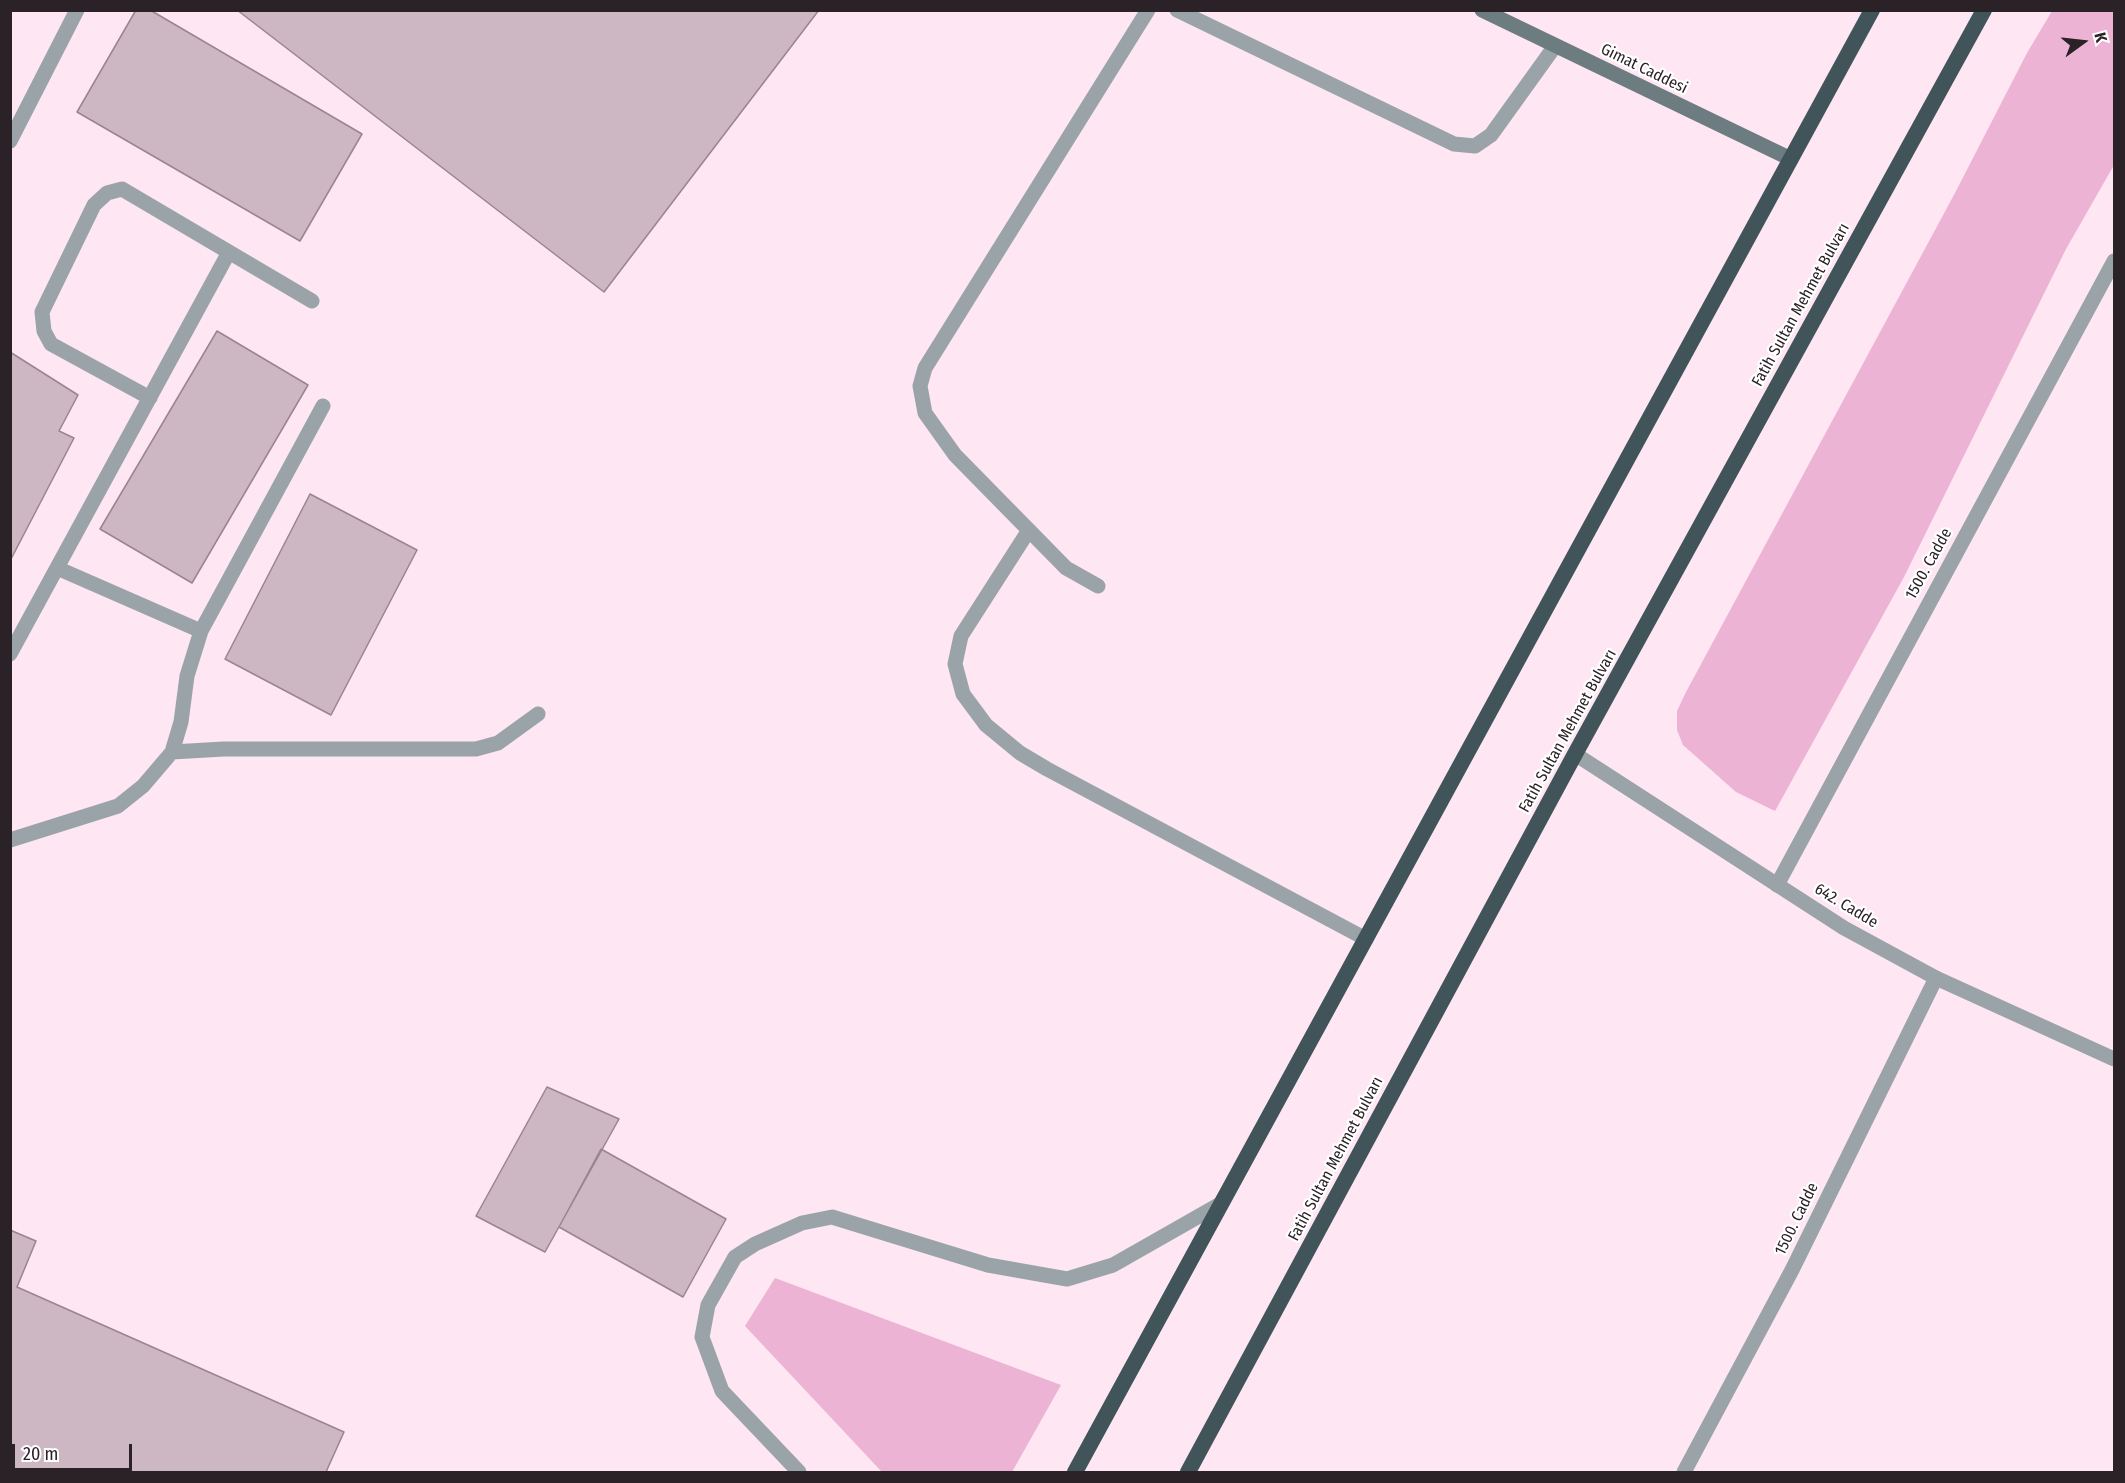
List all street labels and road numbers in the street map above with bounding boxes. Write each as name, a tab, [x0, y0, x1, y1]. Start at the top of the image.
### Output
street label: Gimat Caddesi	[1598, 40, 1690, 98]
street label: Fatih Sultan Mehmet Bulvarı	[1748, 220, 1854, 390]
street label: 1500. Cadde	[1902, 525, 1956, 603]
street label: Fatih Sultan Mehmet Bulvarı	[1515, 646, 1621, 816]
street label: 642. Cadde	[1811, 880, 1881, 932]
street label: Fatih Sultan Mehmet Bulvarı	[1284, 1073, 1388, 1245]
street label: 1500. Cadde	[1771, 1180, 1823, 1258]

